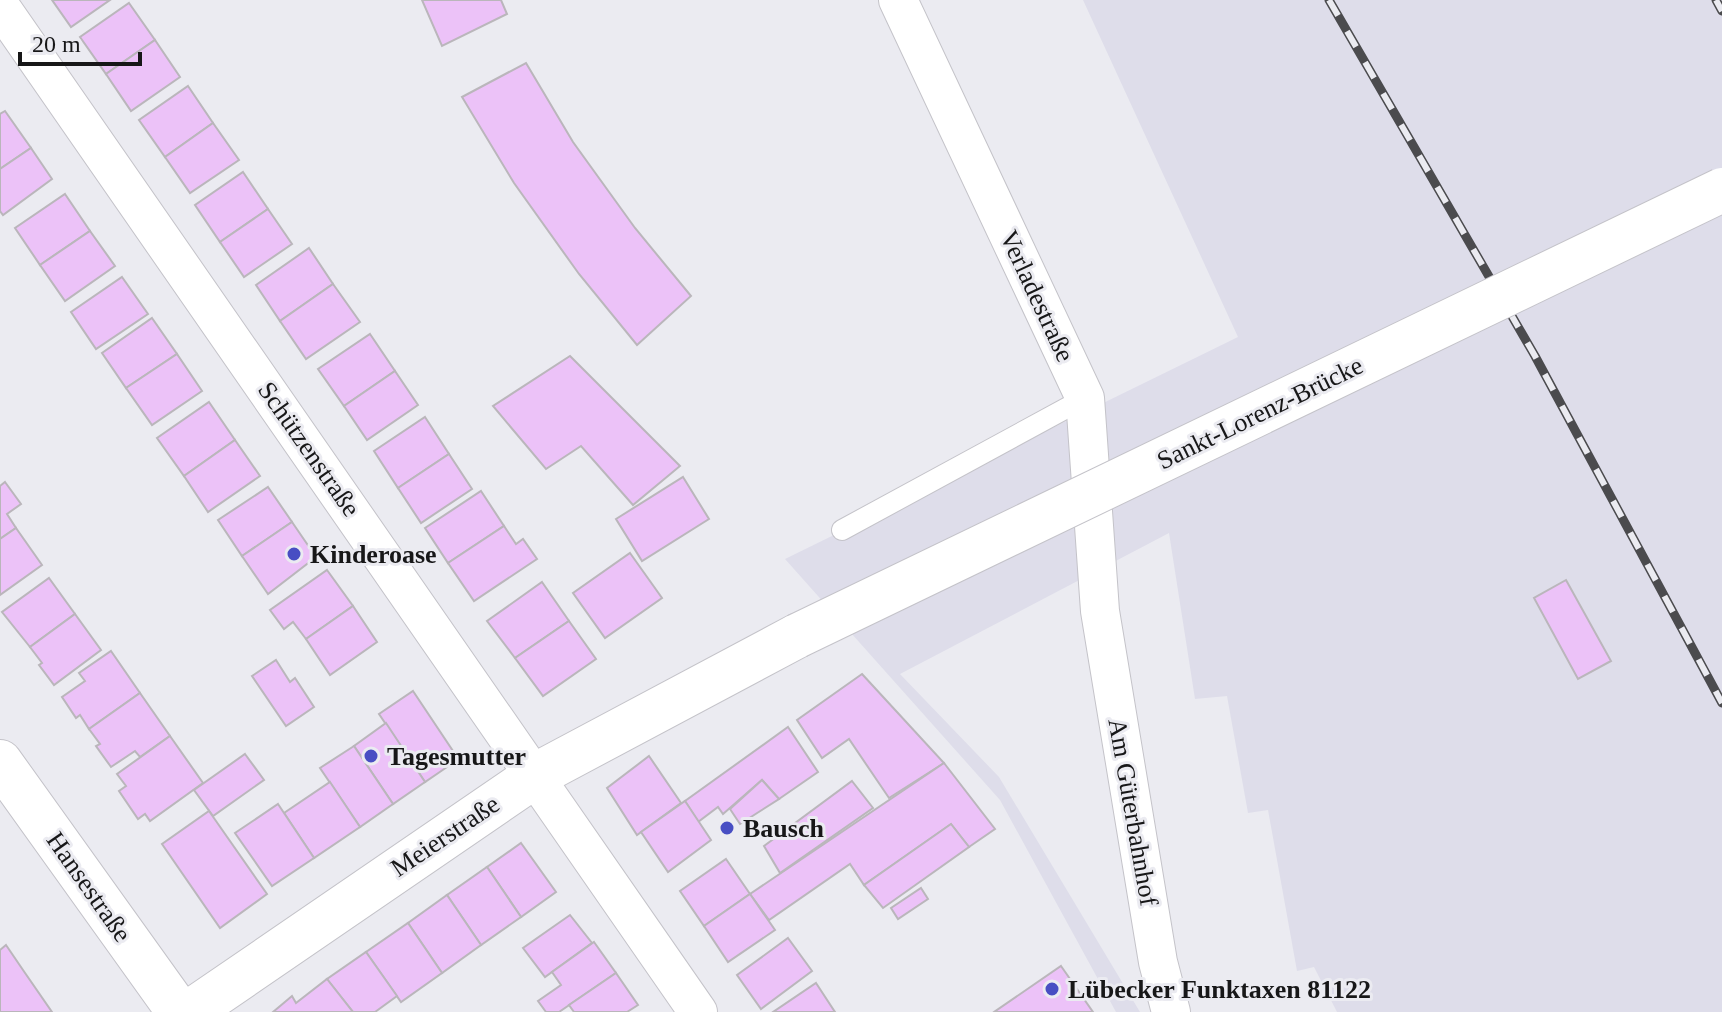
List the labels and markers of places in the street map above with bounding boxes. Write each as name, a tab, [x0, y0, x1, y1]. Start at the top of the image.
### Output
place label: Kinderoase	[310, 540, 437, 569]
marker: Kinderoase	[285, 545, 303, 563]
place label: Tagesmutter	[387, 742, 526, 771]
marker: Tagesmutter	[362, 747, 380, 765]
place label: Bausch	[743, 814, 824, 843]
marker: Bausch	[718, 819, 736, 837]
place label: Lübecker Funktaxen 81122	[1068, 975, 1371, 1004]
marker: Lübecker Funktaxen 81122	[1043, 980, 1061, 998]

